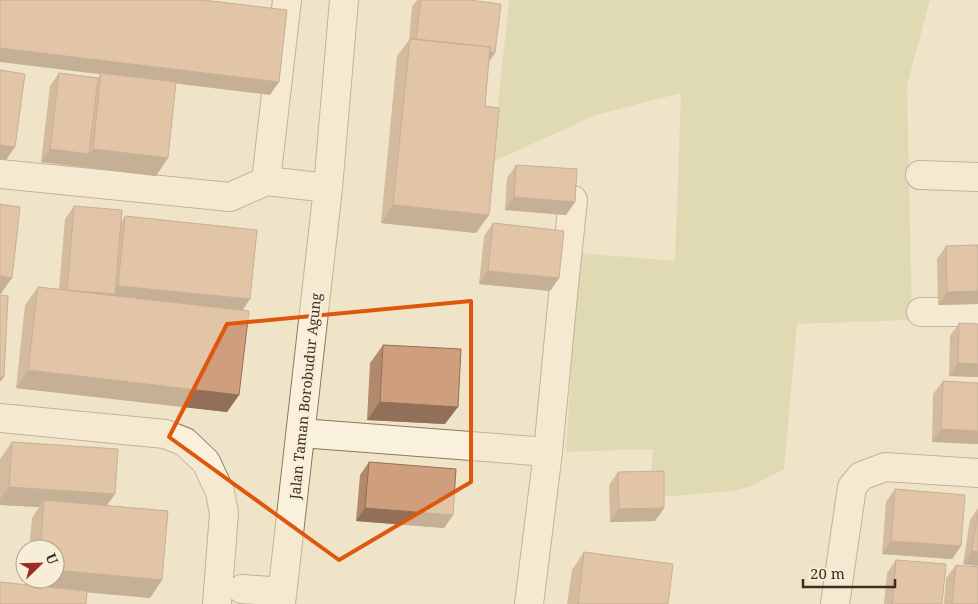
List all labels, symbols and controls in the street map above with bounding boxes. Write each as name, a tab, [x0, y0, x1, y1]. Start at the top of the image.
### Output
street label: Jalan Taman Borobudur Agung	[285, 291, 325, 501]
north arrow	[15, 539, 65, 589]
text: U	[42, 550, 63, 568]
scale bar	[803, 556, 896, 588]
text: 20 m	[810, 563, 845, 583]

